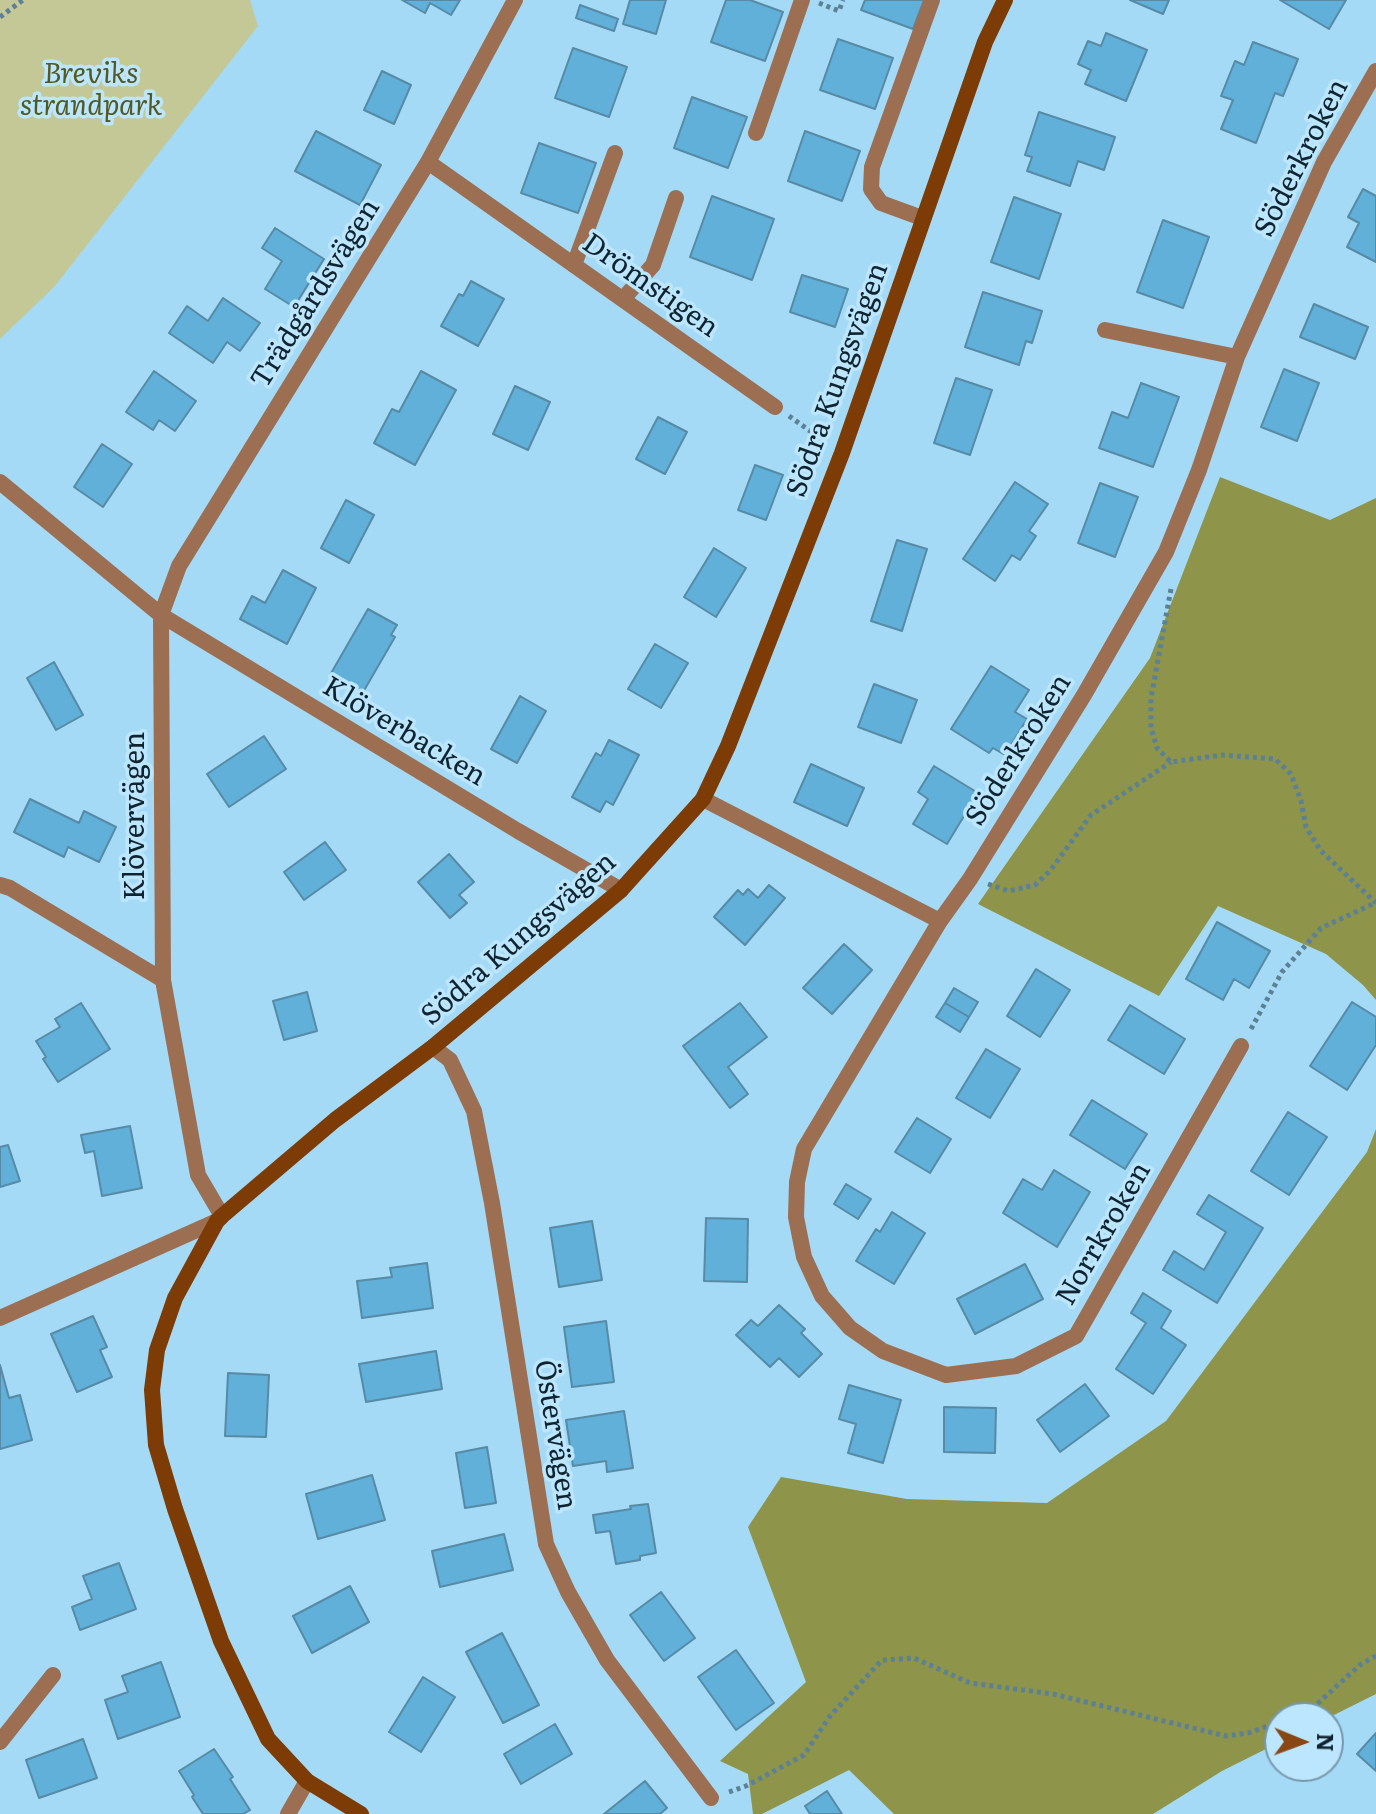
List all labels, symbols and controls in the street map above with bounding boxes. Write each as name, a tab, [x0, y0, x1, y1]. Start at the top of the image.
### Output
park label: Breviks strandpark	[20, 58, 162, 124]
street label: Söderkroken	[1248, 74, 1356, 242]
street label: Trädgårdsvägen	[244, 193, 388, 395]
street label: Drömstigen	[576, 227, 724, 345]
street label: Södra Kungsvägen	[780, 258, 896, 502]
street label: Söderkroken	[959, 668, 1079, 832]
street label: Klöverbacken	[316, 670, 492, 794]
street label: Klövervägen	[119, 732, 153, 900]
street label: Södra Kungsvägen	[415, 845, 623, 1033]
street label: Norrkroken	[1050, 1157, 1158, 1311]
street label: Östervägen	[527, 1358, 583, 1512]
north arrow	[1264, 1702, 1344, 1782]
text: N	[1310, 1733, 1343, 1752]

